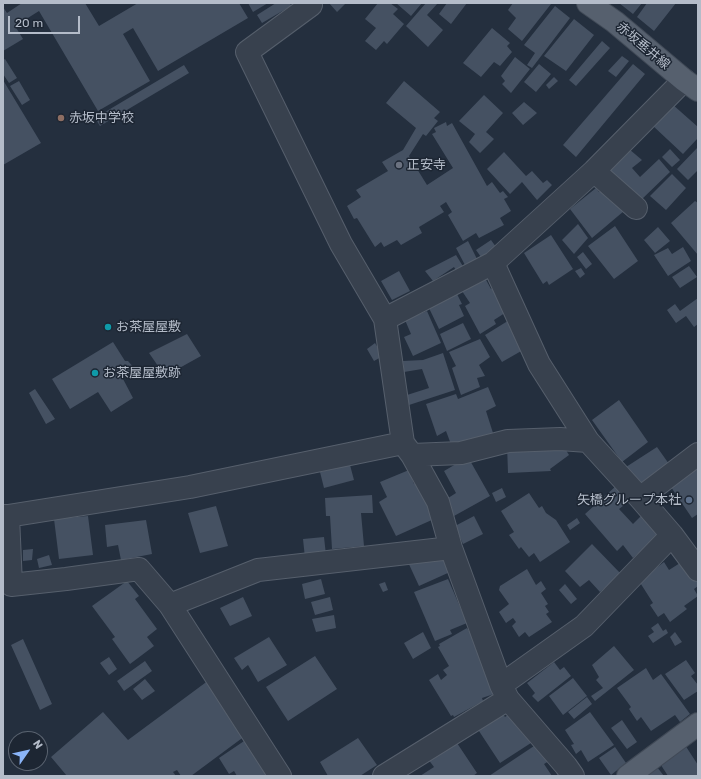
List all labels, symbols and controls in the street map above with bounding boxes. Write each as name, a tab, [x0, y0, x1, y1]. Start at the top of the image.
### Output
scale bar	[10, 8, 82, 34]
text: 20 m	[15, 16, 43, 30]
street label: 赤坂垂井線	[613, 19, 673, 73]
place label: 赤坂中学校	[69, 110, 134, 126]
marker: 赤坂中学校	[56, 113, 66, 123]
place label: 正安寺	[407, 157, 446, 173]
marker: 正安寺	[394, 160, 404, 170]
place label: お茶屋屋敷	[116, 319, 181, 335]
marker: お茶屋屋敷	[103, 322, 113, 332]
place label: お茶屋屋敷跡	[103, 365, 181, 381]
marker: お茶屋屋敷跡	[90, 368, 100, 378]
place label: 矢橋グループ本社	[577, 492, 681, 508]
marker: 矢橋グループ本社	[684, 495, 694, 505]
north arrow	[8, 731, 48, 771]
text: N	[30, 738, 45, 751]

